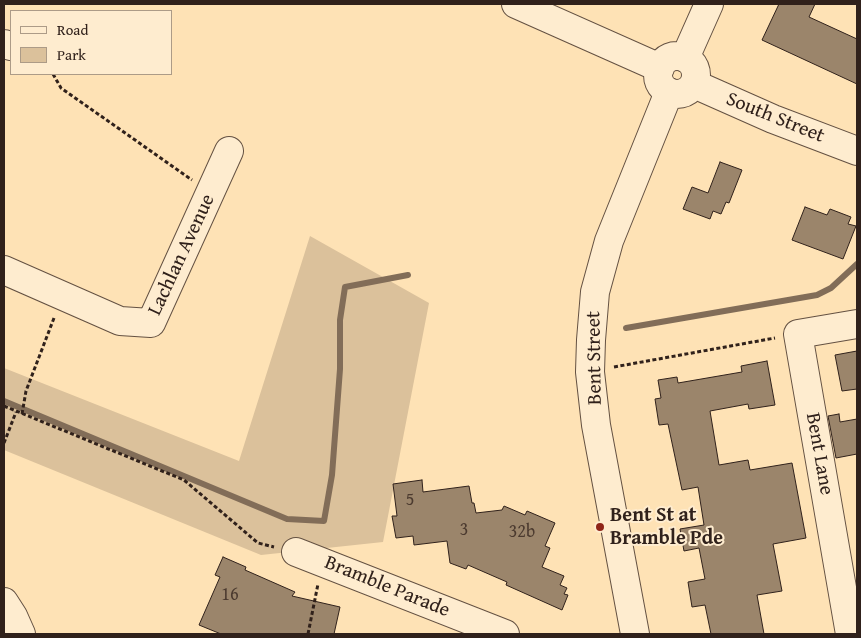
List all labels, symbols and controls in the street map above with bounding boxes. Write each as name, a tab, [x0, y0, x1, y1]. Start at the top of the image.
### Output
legend	[10, 10, 172, 75]
text: Road	[57, 19, 88, 40]
text: Park	[57, 44, 86, 65]
street label: South Street	[722, 87, 828, 149]
street label: Lachlan Avenue	[143, 190, 221, 320]
street label: Bent Street	[582, 311, 608, 405]
street label: Bent Lane	[800, 411, 838, 497]
house number: 5	[406, 489, 414, 511]
place label: Bent St at Bramble Pde	[610, 504, 723, 551]
house number: 3	[460, 519, 468, 541]
house number: 32b	[509, 521, 535, 543]
marker: Bent St at Bramble Pde	[594, 521, 606, 533]
street label: Bramble Parade	[321, 551, 453, 623]
house number: 16	[221, 584, 239, 606]

